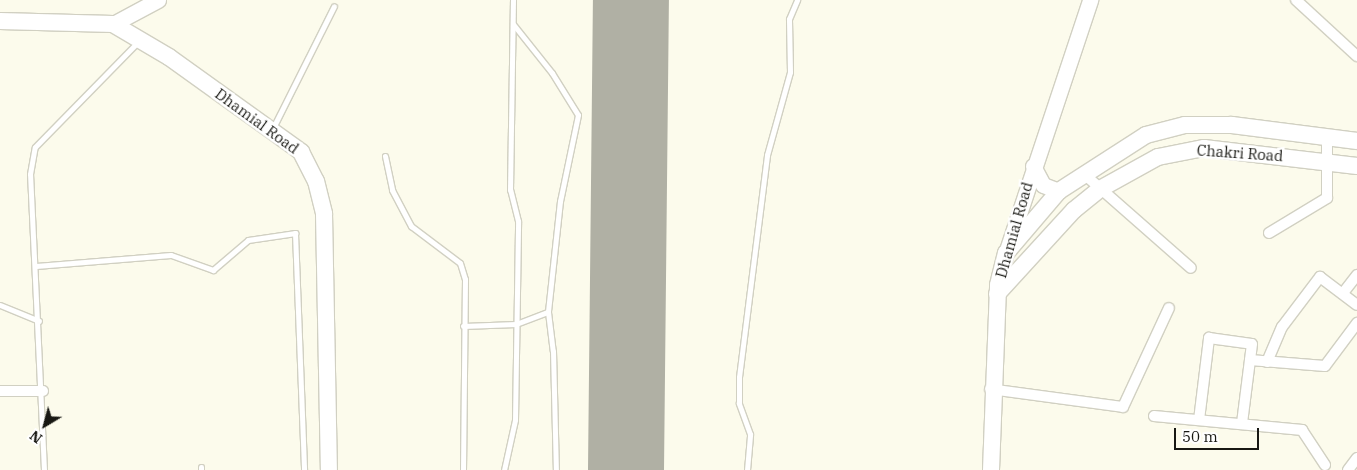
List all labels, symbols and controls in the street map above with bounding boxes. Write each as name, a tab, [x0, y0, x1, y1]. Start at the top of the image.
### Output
street label: Dhamial Road	[212, 85, 302, 157]
street label: Chakri Road	[1196, 141, 1284, 165]
street label: Dhamial Road	[992, 180, 1036, 280]
north arrow	[20, 400, 70, 450]
scale bar	[1177, 418, 1262, 450]
text: N	[26, 426, 46, 448]
text: 50 m	[1182, 427, 1218, 446]

